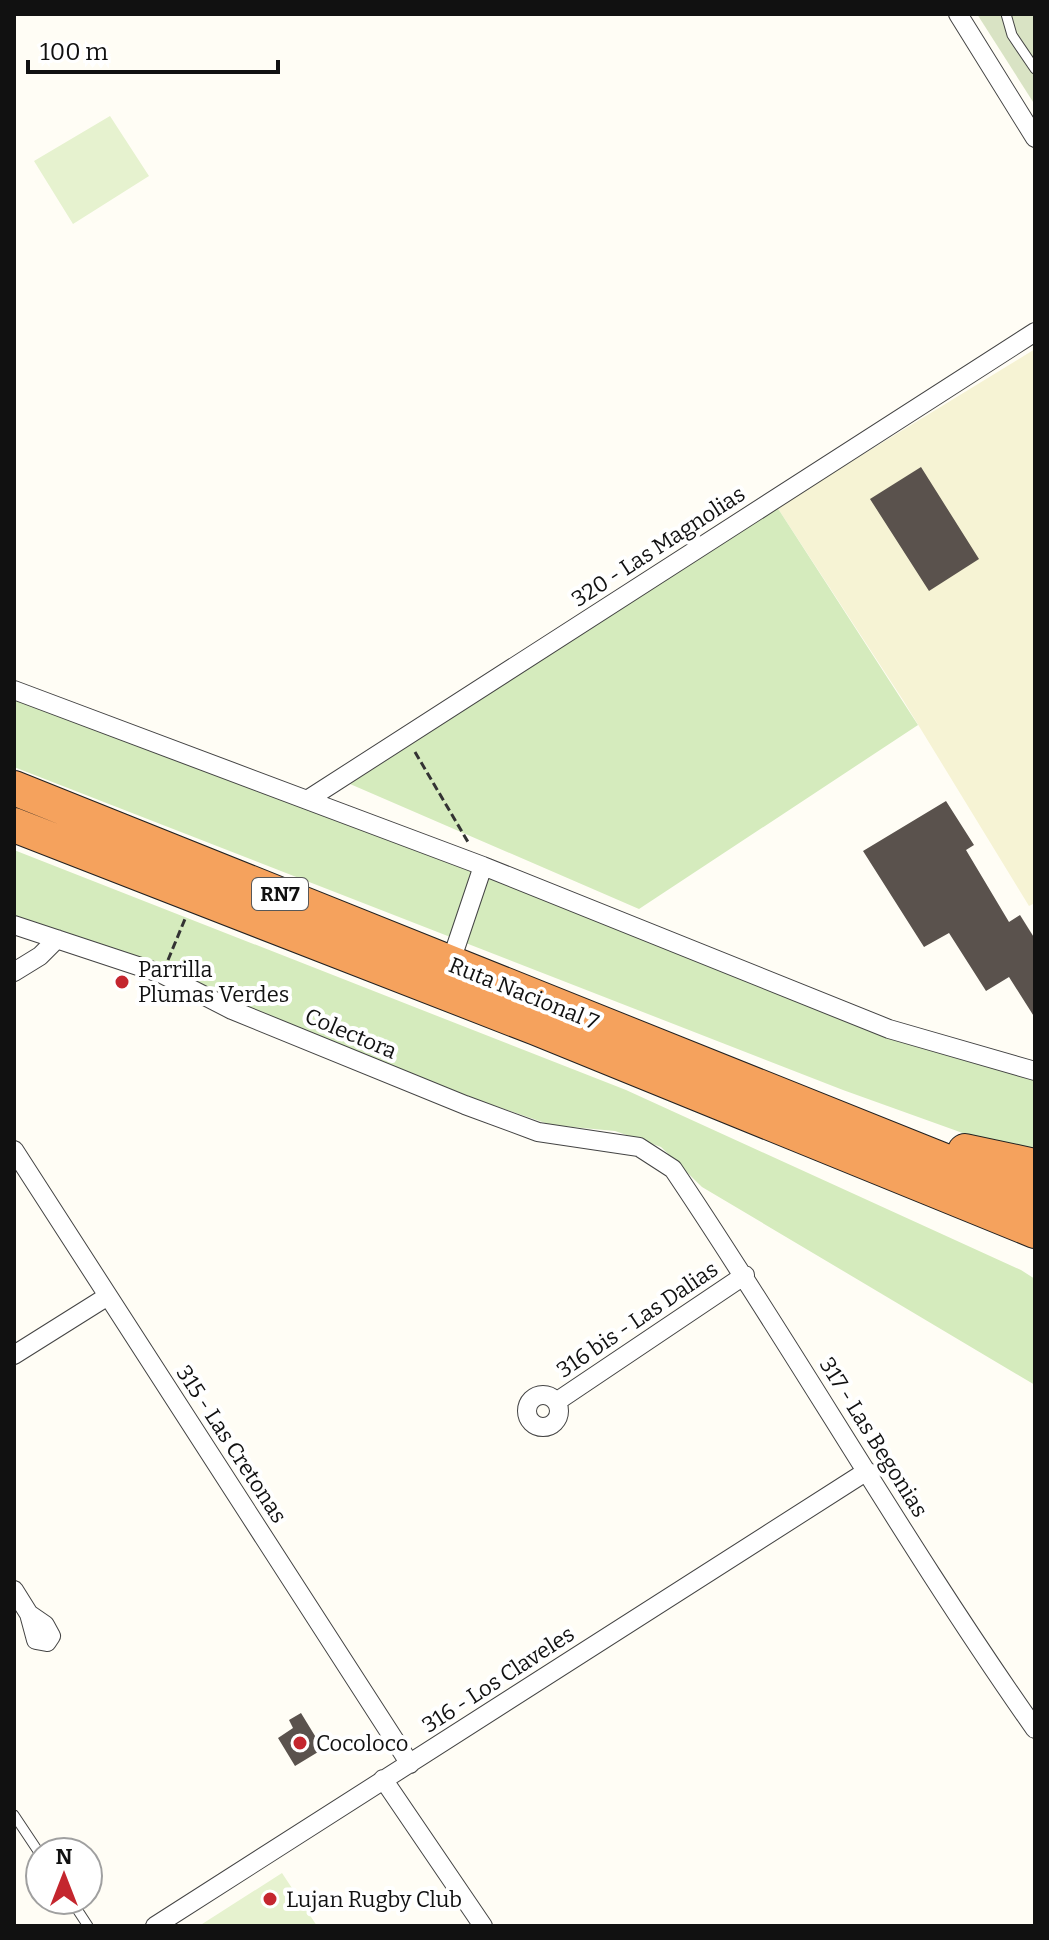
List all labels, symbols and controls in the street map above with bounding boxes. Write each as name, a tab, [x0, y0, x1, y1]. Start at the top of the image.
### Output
scale bar	[28, 24, 278, 74]
text: 100 m	[40, 38, 108, 66]
street label: 320 - Las Magnolias	[567, 480, 750, 613]
road number: RN7	[252, 878, 308, 910]
street label: Ruta Nacional 7	[445, 951, 603, 1036]
place label: Parrilla Plumas Verdes	[138, 956, 289, 1008]
marker: Parrilla Plumas Verdes	[113, 973, 131, 991]
street label: Colectora	[301, 1002, 401, 1065]
street label: 316 bis - Las Dalias	[551, 1255, 723, 1383]
street label: 317 - Las Begonias	[814, 1352, 934, 1522]
street label: 315 - Las Cretonas	[171, 1360, 293, 1528]
street label: 316 - Los Claveles	[417, 1620, 579, 1739]
place label: Cocoloco	[316, 1730, 408, 1757]
marker: Cocoloco	[291, 1734, 309, 1752]
north arrow	[24, 1836, 104, 1916]
text: N	[56, 1843, 73, 1870]
place label: Lujan Rugby Club	[286, 1886, 462, 1913]
marker: Lujan Rugby Club	[261, 1890, 279, 1908]

